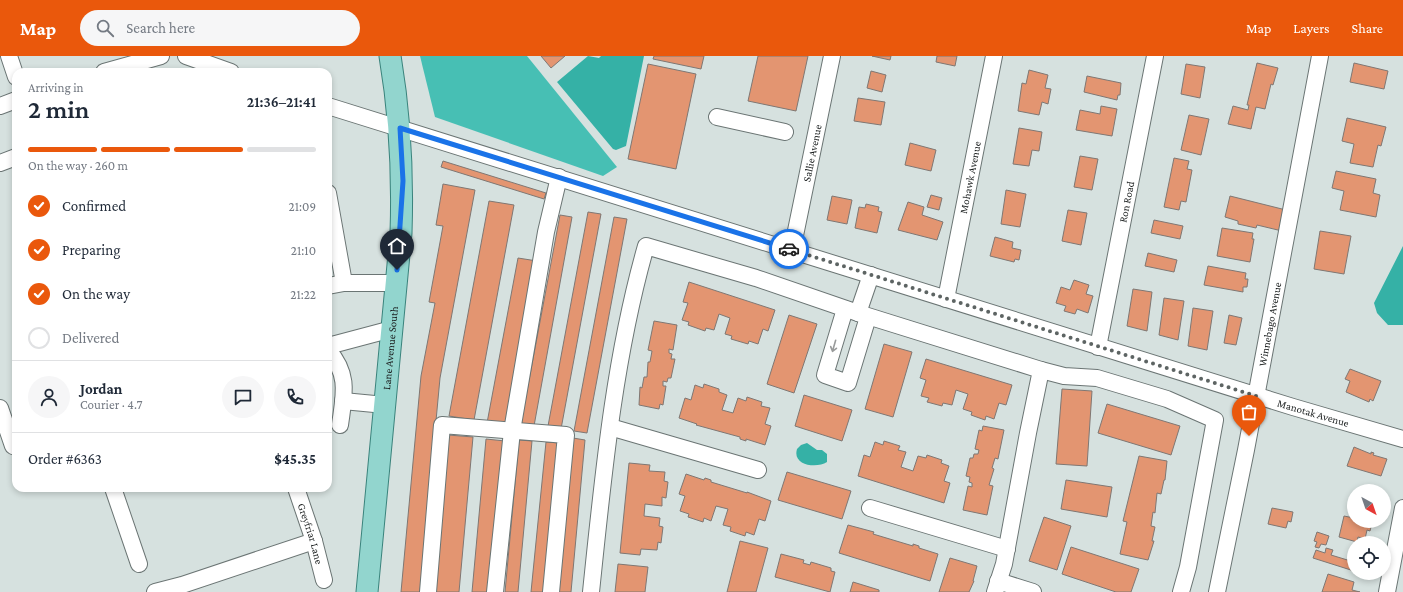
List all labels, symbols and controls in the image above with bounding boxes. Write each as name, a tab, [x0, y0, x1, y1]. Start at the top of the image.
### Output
search box	[80, 10, 360, 46]
icon: search	[94, 17, 116, 39]
text: Map	[20, 18, 56, 39]
text: Search here	[126, 20, 195, 36]
text: Map	[1246, 20, 1271, 36]
text: Layers	[1293, 20, 1330, 36]
text: Share	[1352, 20, 1383, 36]
text: Arriving in	[28, 80, 84, 95]
text: 21:36–21:41	[247, 94, 316, 110]
text: 2 min	[28, 95, 89, 124]
street label: Sallie Avenue	[800, 123, 824, 183]
street label: Mohawk Avenue	[957, 140, 983, 215]
text: On the way · 260 m	[28, 158, 128, 173]
street label: Ron Road	[1117, 180, 1136, 223]
icon: check	[28, 195, 50, 217]
text: Confirmed	[62, 198, 126, 214]
text: 21:09	[289, 199, 316, 214]
pin	[380, 229, 414, 270]
courier	[769, 229, 809, 269]
icon: home	[386, 235, 408, 257]
icon: car	[778, 238, 800, 260]
icon: check	[28, 239, 50, 261]
text: Preparing	[62, 242, 121, 258]
text: 21:10	[291, 243, 316, 258]
street label: Winnebago Avenue	[1256, 281, 1283, 367]
icon: check	[28, 283, 50, 305]
text: On the way	[62, 286, 130, 302]
text: 21:22	[290, 287, 316, 302]
street label: Lane Avenue South	[380, 306, 400, 390]
text: Delivered	[62, 330, 119, 346]
one-way arrow	[830, 339, 837, 352]
button: person	[28, 376, 70, 418]
button: chat	[222, 376, 264, 418]
button: phone	[274, 376, 316, 418]
text: Jordan	[80, 381, 122, 397]
pin	[1232, 395, 1266, 436]
text: Courier · 4.7	[80, 397, 143, 412]
street label: Manotak Avenue	[1276, 397, 1351, 429]
icon: bag	[1238, 401, 1260, 423]
text: Order #6363	[28, 451, 102, 467]
text: $45.35	[274, 451, 316, 467]
north arrow	[1347, 484, 1391, 528]
map controls	[1347, 484, 1391, 580]
street label: Greyfriar Lane	[296, 502, 326, 565]
button: locate	[1347, 536, 1391, 580]

